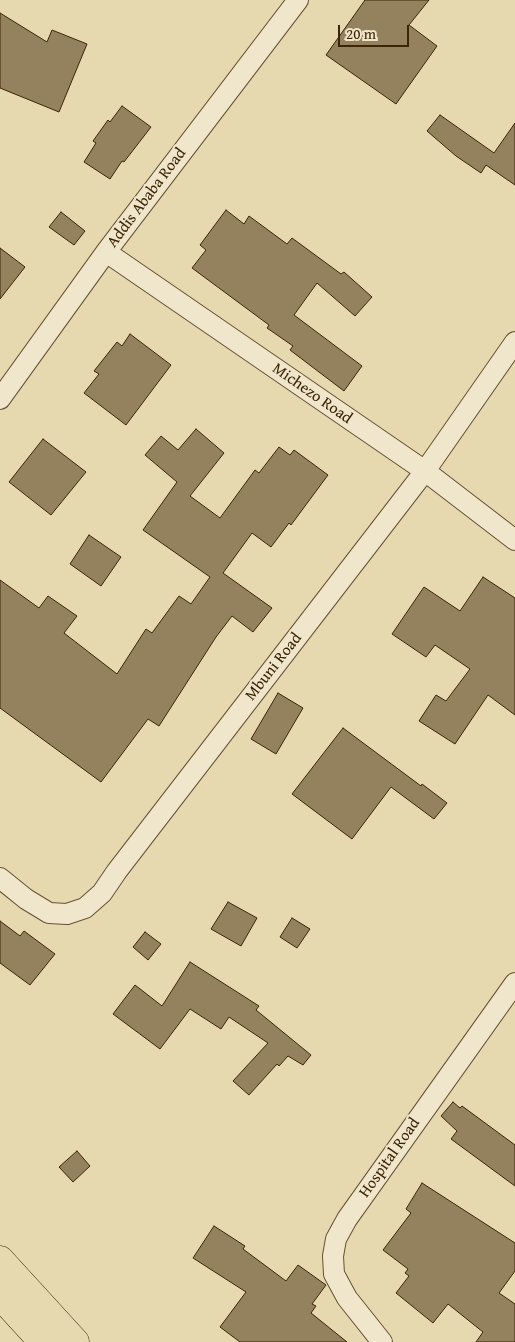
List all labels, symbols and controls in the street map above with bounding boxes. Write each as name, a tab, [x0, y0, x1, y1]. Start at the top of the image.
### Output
scale bar	[340, 15, 411, 47]
text: 20 m	[346, 23, 376, 44]
street label: Addis Ababa Road	[103, 144, 191, 252]
street label: Michezo Road	[268, 359, 356, 429]
street label: Mbuni Road	[242, 629, 306, 705]
street label: Hospital Road	[355, 1114, 425, 1202]

